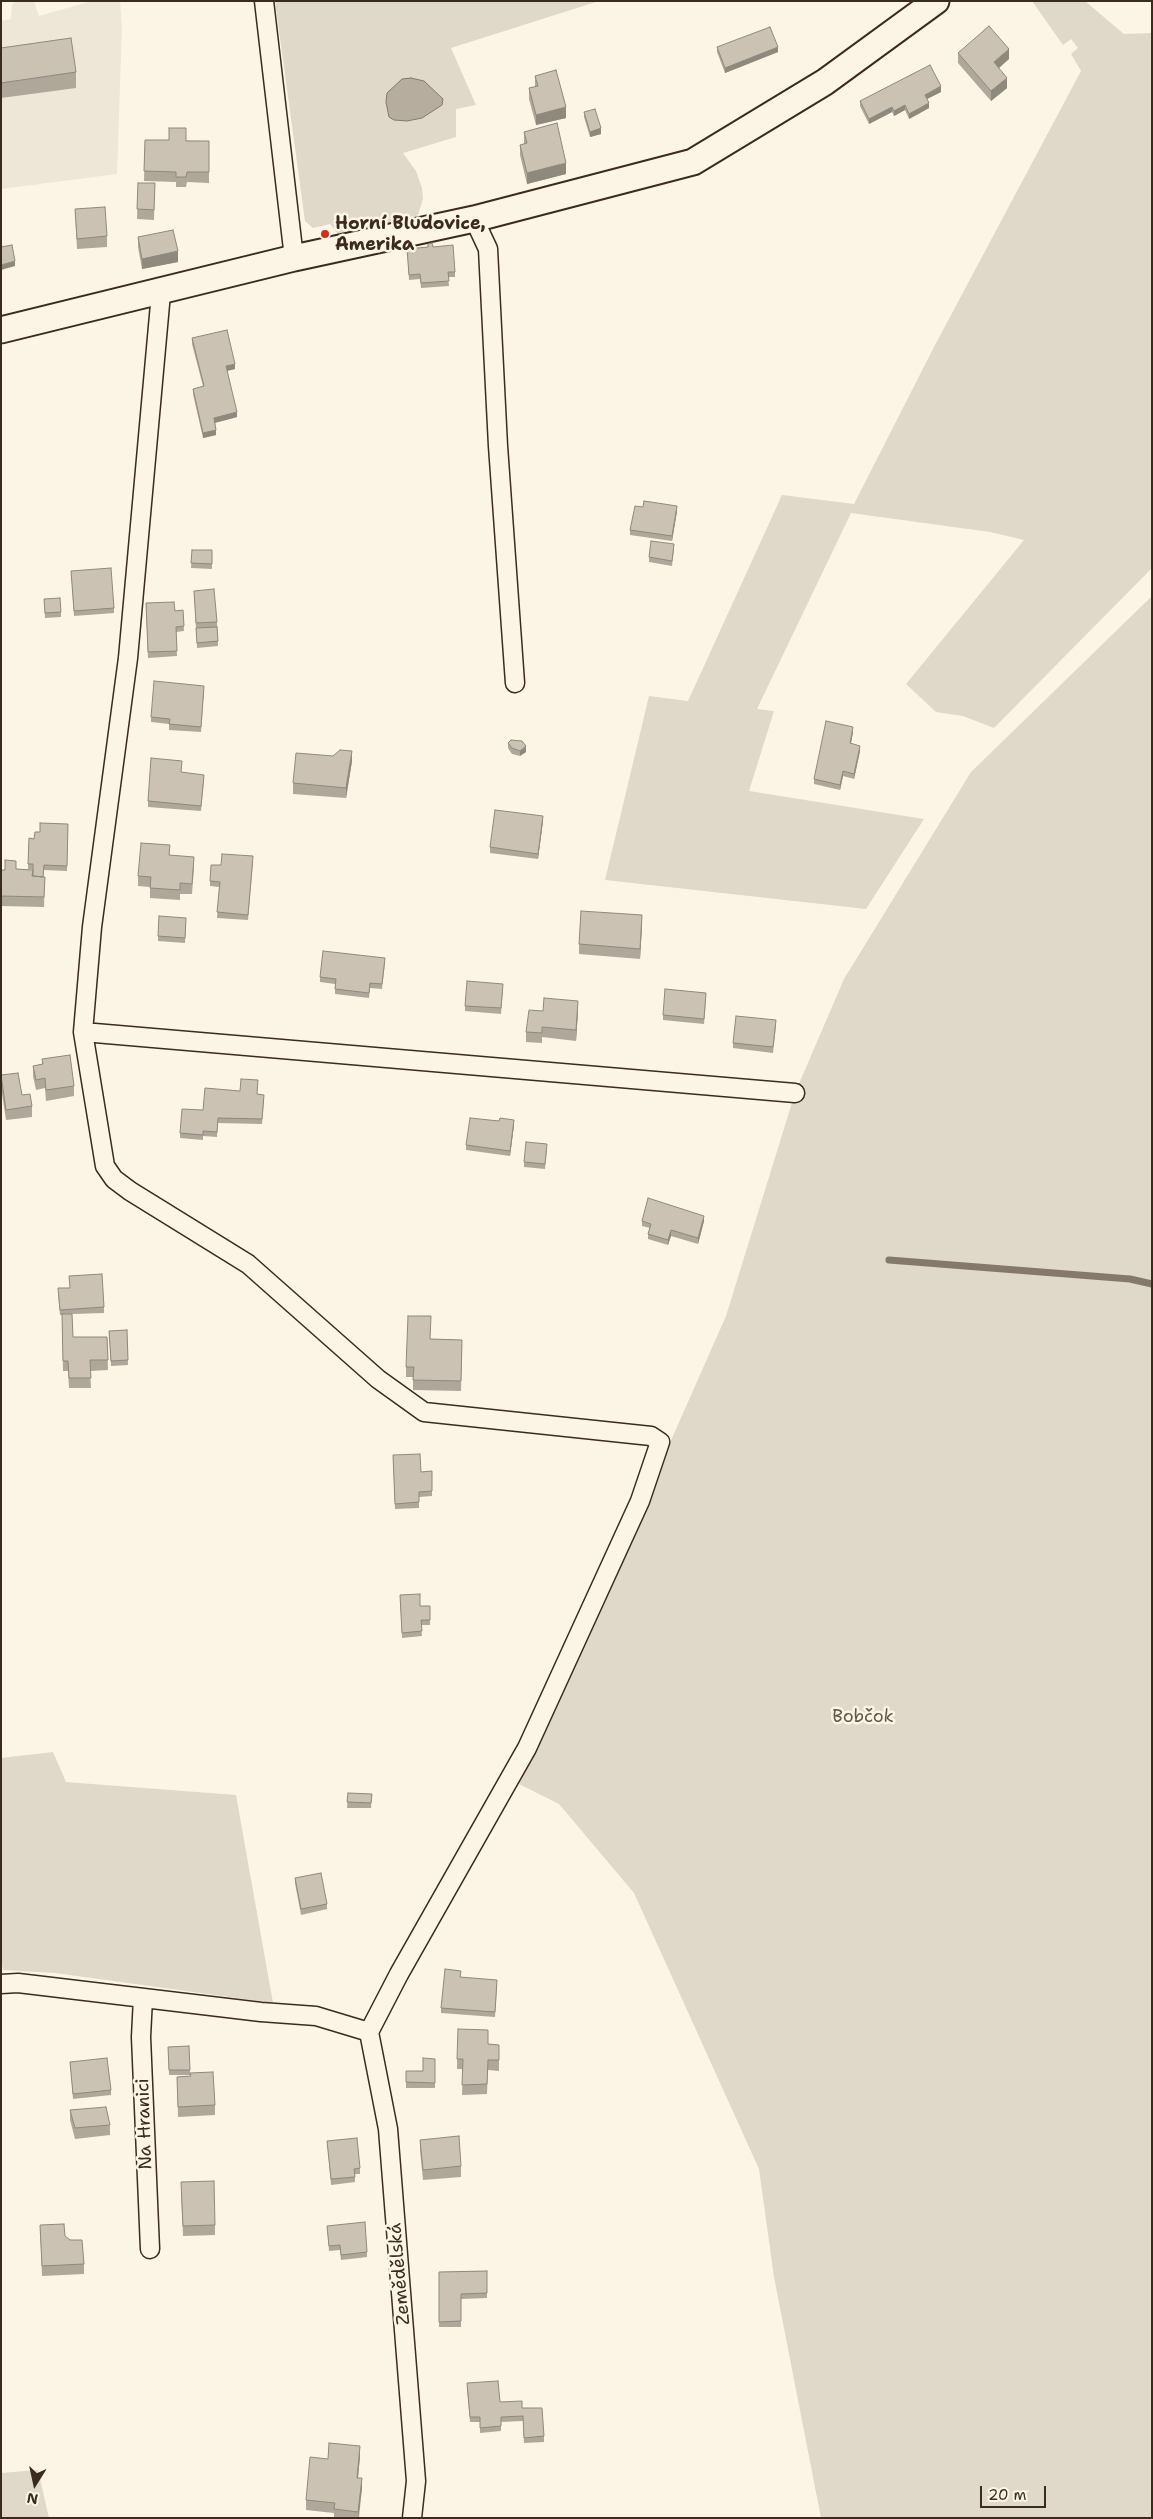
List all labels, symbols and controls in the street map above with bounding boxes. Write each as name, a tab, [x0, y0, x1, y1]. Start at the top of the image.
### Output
place label: Horní Bludovice, Amerika	[335, 213, 486, 255]
marker: Horní Bludovice, Amerika	[319, 228, 331, 240]
park label: Bobčok	[832, 1706, 894, 1728]
street label: Na Hranici	[133, 2078, 157, 2170]
street label: Zemědělská	[385, 2222, 415, 2326]
north arrow	[10, 2459, 60, 2509]
scale bar	[983, 2476, 1049, 2508]
text: 20 m	[988, 2485, 1027, 2505]
text: N	[25, 2489, 39, 2509]

